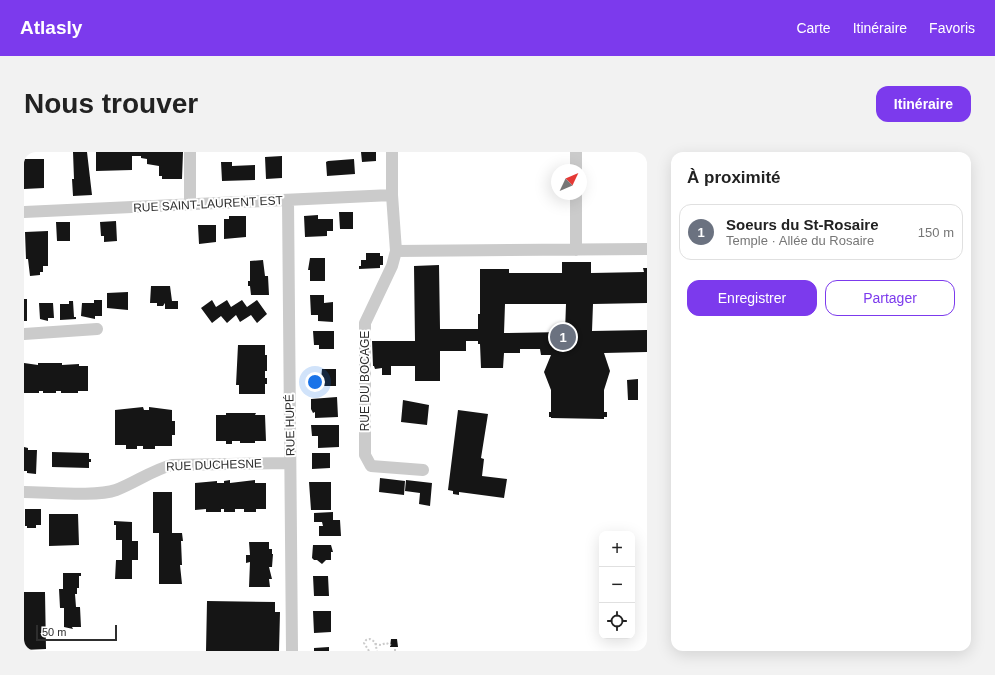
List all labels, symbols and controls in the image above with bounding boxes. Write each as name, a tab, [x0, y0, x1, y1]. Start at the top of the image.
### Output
text: Atlasly	[20, 17, 82, 38]
text: Carte	[796, 20, 831, 36]
text: Itinéraire	[853, 20, 907, 36]
text: Favoris	[929, 20, 975, 36]
button: Itinéraire	[876, 86, 971, 122]
text: Nous trouver	[24, 88, 198, 119]
north arrow	[551, 164, 587, 200]
text: À proximité	[687, 168, 781, 187]
street label: RUE SAINT-LAURENT EST	[133, 193, 284, 215]
text: Soeurs du St-Rosaire	[726, 216, 879, 233]
text: 1	[697, 225, 705, 240]
text: 150 m	[918, 225, 954, 240]
text: Temple · Allée du Rosaire	[726, 233, 874, 248]
button: Enregistrer	[687, 280, 817, 316]
button: Partager	[825, 280, 955, 316]
pin: 1	[550, 322, 576, 352]
street label: RUE DU BOCAGE	[358, 331, 372, 431]
your location	[305, 372, 325, 392]
street label: RUE HUPÉ	[281, 394, 298, 456]
street label: RUE DUCHESNE	[166, 456, 262, 474]
map controls	[599, 531, 635, 639]
button: +	[599, 531, 635, 567]
button: −	[599, 567, 635, 603]
button: locate	[599, 603, 635, 639]
scale bar	[36, 623, 117, 642]
text: 50 m	[42, 626, 66, 638]

